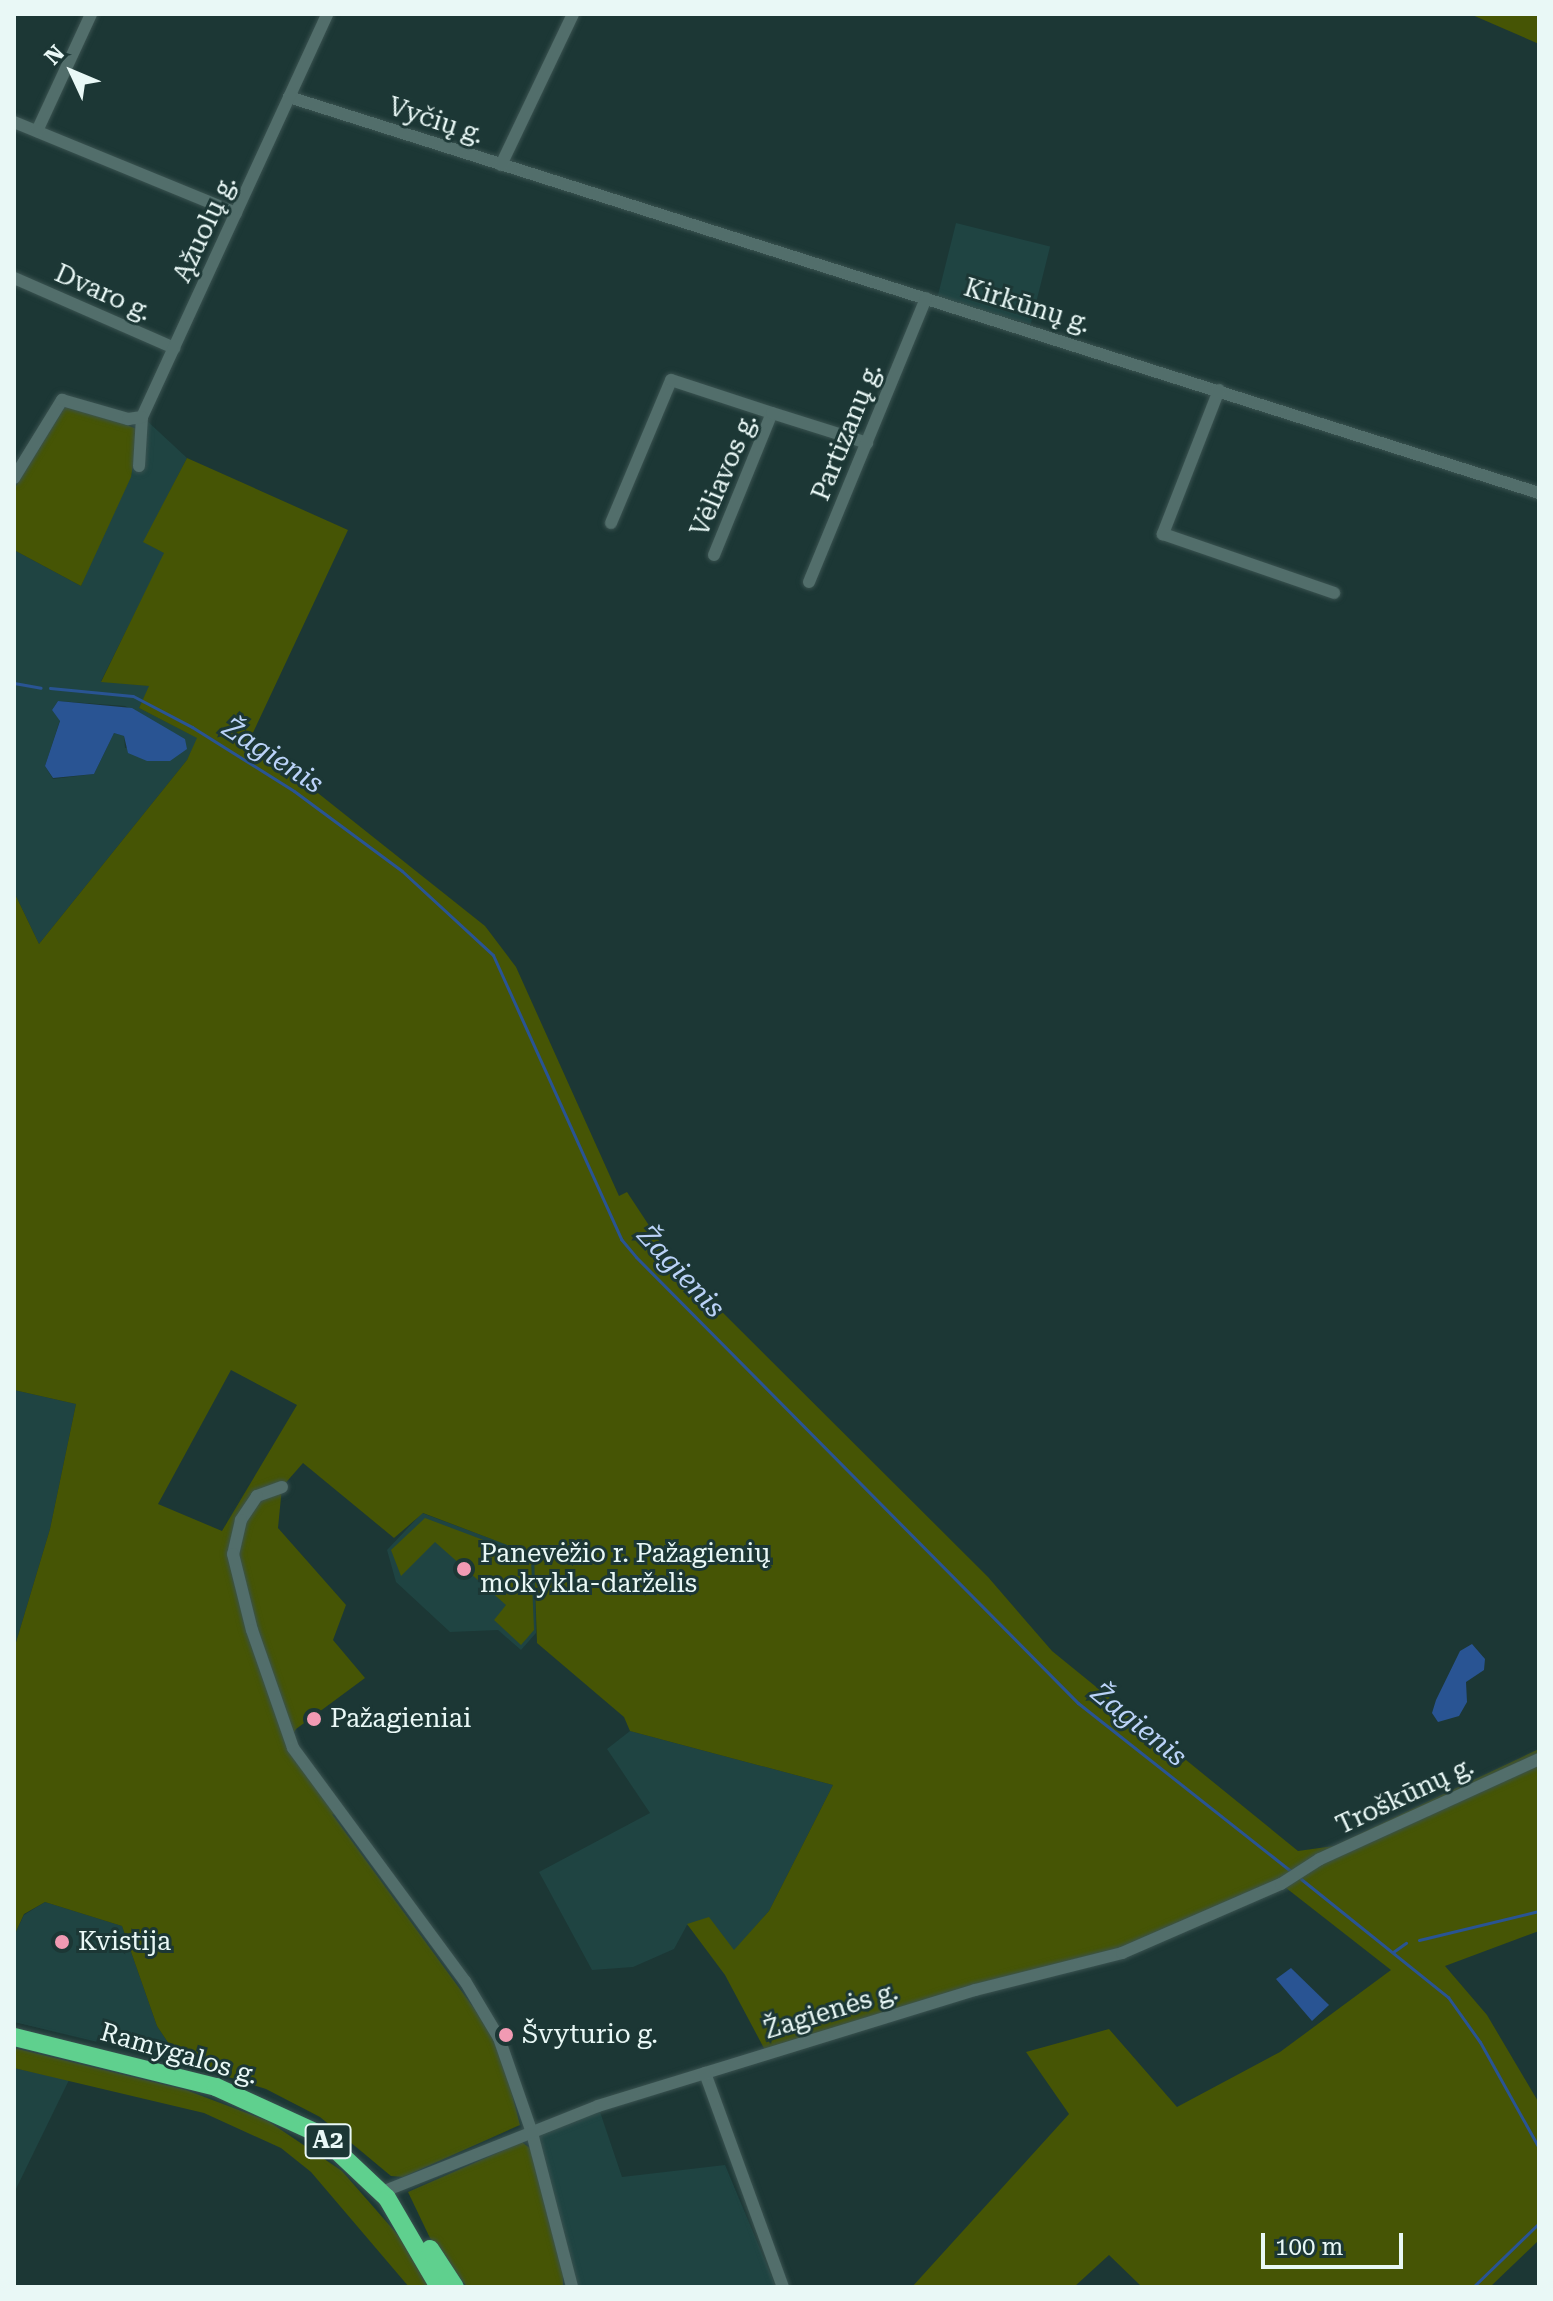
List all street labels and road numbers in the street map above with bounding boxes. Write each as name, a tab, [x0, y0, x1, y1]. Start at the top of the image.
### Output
street label: Vyčių g.	[384, 91, 488, 151]
street label: Ąžuolų g.	[167, 171, 243, 287]
street label: Dvaro g.	[50, 258, 156, 328]
street label: Kirkūnų g.	[960, 272, 1094, 340]
street label: Partizanų g.	[805, 359, 889, 505]
street label: Vėliavos g.	[684, 409, 764, 541]
street label: Troškūnų g.	[1331, 1751, 1479, 1841]
street label: Žagienės g.	[760, 1976, 902, 2046]
street label: Ramygalos g.	[97, 2017, 261, 2091]
road number: A2	[304, 2121, 352, 2161]

